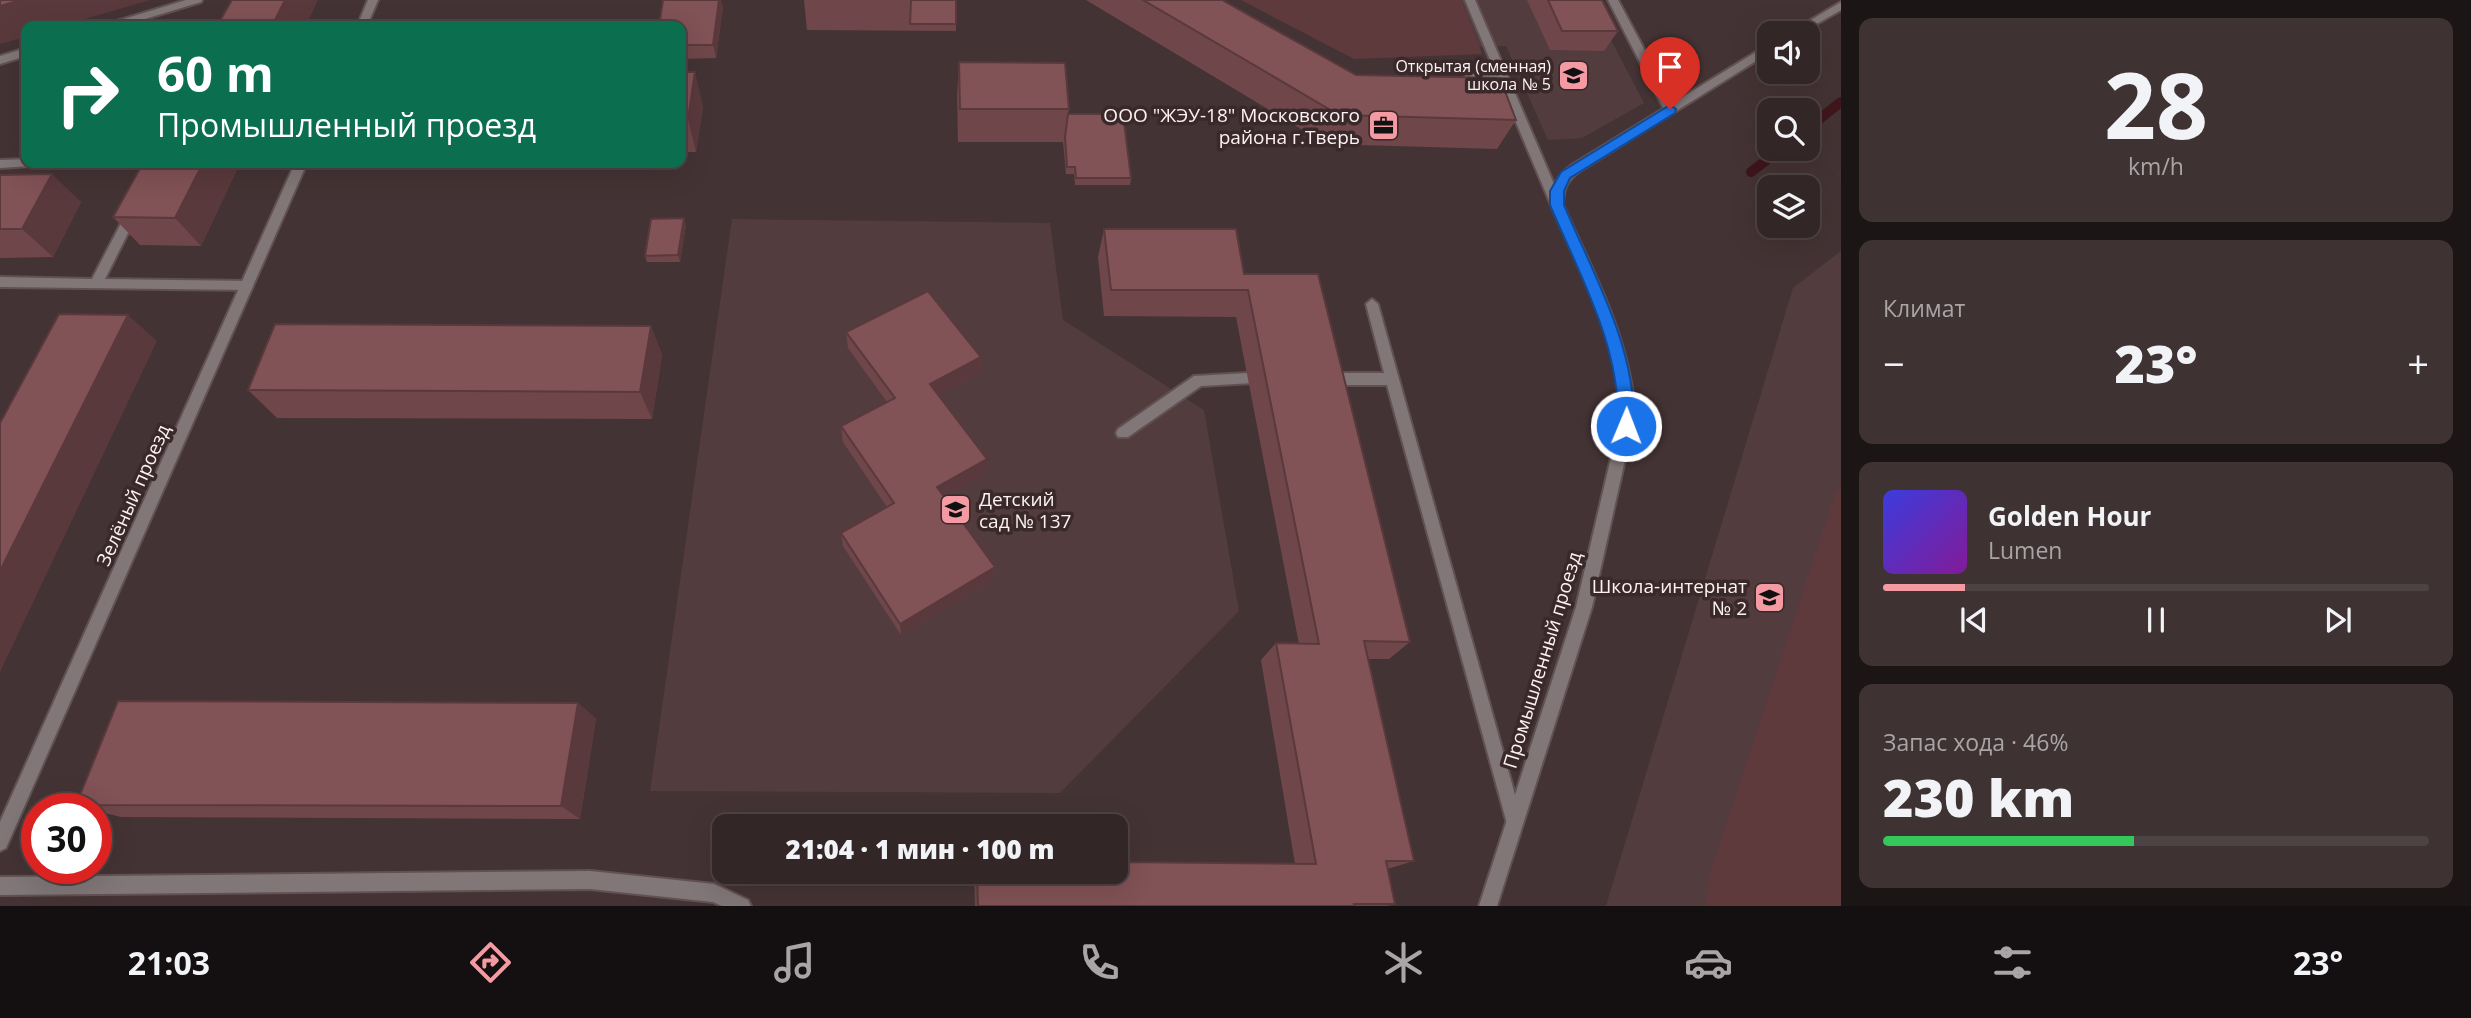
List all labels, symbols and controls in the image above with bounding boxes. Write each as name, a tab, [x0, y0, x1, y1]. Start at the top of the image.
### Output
map controls	[1757, 21, 1820, 238]
button: sound	[1757, 21, 1820, 84]
pin	[1640, 37, 1700, 109]
text: 60 m	[157, 40, 274, 106]
text: 28	[2104, 42, 2208, 166]
icon: arrive	[1651, 48, 1689, 86]
icon: right	[42, 49, 133, 140]
place label: Открытая (сменная) школа № 5	[1395, 55, 1551, 95]
school or university icon: Открытая (сменная) школа № 5	[1557, 58, 1591, 92]
button: search	[1757, 98, 1820, 161]
place label: ООО "ЖЭУ-18" Московского района г.Тверь	[1103, 102, 1360, 150]
text: Промышленный проезд	[157, 103, 536, 146]
office icon: ООО "ЖЭУ-18" Московского района г.Тверь	[1366, 109, 1400, 143]
text: km/h	[2128, 150, 2184, 182]
button: layers	[1757, 175, 1820, 238]
text: Климат	[1883, 292, 1965, 324]
text: 23°	[2115, 327, 2197, 398]
text: −	[1883, 337, 1905, 389]
text: +	[2407, 337, 2429, 389]
position arrow	[1589, 389, 1663, 463]
street label: Зелёный проезд	[90, 420, 176, 570]
place label: Детский сад № 137	[979, 486, 1071, 534]
school or university icon: Детский сад № 137	[939, 493, 973, 527]
text: Golden Hour	[1988, 498, 2151, 534]
text: Lumen	[1988, 534, 2062, 566]
street label: Промышленный проезд	[1497, 548, 1587, 771]
place label: Школа-интернат № 2	[1592, 573, 1747, 621]
school or university icon: Школа-интернат № 2	[1753, 580, 1787, 614]
icon: previous	[1955, 601, 1993, 639]
icon: pause	[2137, 601, 2175, 639]
icon: next	[2319, 601, 2357, 639]
text: Запас хода · 46%	[1883, 726, 2068, 758]
text: 230 km	[1883, 761, 2074, 832]
speed limit sign: 30	[21, 793, 112, 884]
text: 21:04 · 1 мин · 100 m	[785, 831, 1055, 867]
icon: directions	[466, 938, 515, 987]
icon: music	[770, 938, 819, 987]
icon: phone	[1075, 938, 1124, 987]
icon: climate	[1379, 938, 1428, 987]
icon: car	[1684, 938, 1733, 987]
icon: filters	[1988, 938, 2037, 987]
text: 21:03	[128, 941, 210, 984]
text: 23°	[2293, 941, 2343, 984]

